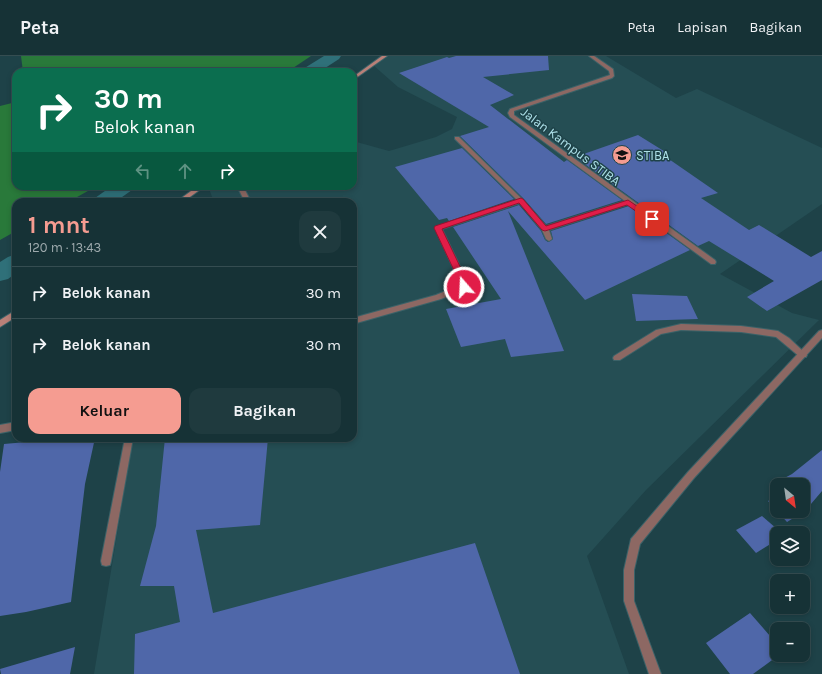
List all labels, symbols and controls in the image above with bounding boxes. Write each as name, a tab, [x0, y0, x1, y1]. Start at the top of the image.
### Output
text: Peta	[20, 17, 60, 39]
text: Peta	[627, 19, 655, 36]
text: Lapisan	[677, 19, 727, 36]
text: Bagikan	[749, 19, 802, 36]
text: 30 m	[94, 82, 163, 115]
icon: right	[28, 84, 80, 136]
street label: Jalan Kampus STIBA	[518, 104, 624, 189]
text: Belok kanan	[94, 116, 195, 138]
school or university icon: STIBA	[611, 144, 633, 166]
place label: STIBA	[636, 148, 670, 163]
icon: left	[132, 160, 154, 182]
icon: ahead	[174, 160, 196, 182]
icon: right	[216, 160, 238, 182]
pin	[635, 202, 669, 236]
icon: arrive	[641, 208, 663, 230]
text: 1 mnt	[28, 211, 90, 239]
button: close	[299, 211, 341, 253]
text: 120 m · 13:43	[28, 240, 101, 255]
position arrow	[443, 266, 485, 308]
icon: right	[28, 282, 50, 304]
text: Belok kanan	[62, 284, 151, 302]
text: 30 m	[306, 284, 341, 302]
icon: right	[28, 334, 50, 356]
text: Belok kanan	[62, 336, 151, 354]
text: 30 m	[306, 336, 341, 354]
button: Keluar	[28, 388, 181, 434]
button: Bagikan	[189, 388, 341, 434]
north arrow	[770, 478, 810, 518]
map controls	[770, 478, 810, 662]
button: layers	[770, 526, 810, 566]
button: +	[770, 574, 810, 614]
button: −	[770, 622, 810, 662]

